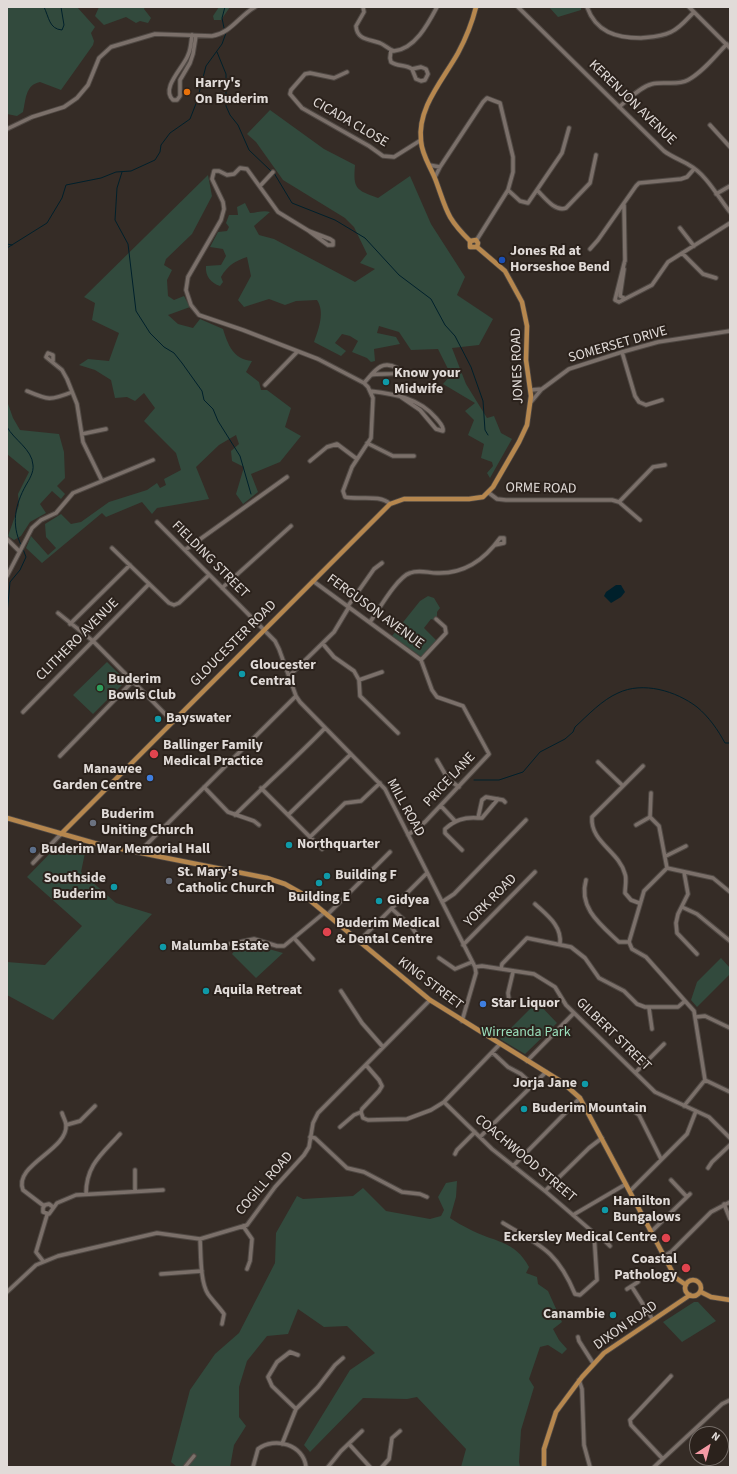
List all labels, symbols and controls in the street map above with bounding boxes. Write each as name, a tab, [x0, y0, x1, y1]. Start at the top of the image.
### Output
street label: KERENJON AVENUE	[585, 57, 679, 149]
place label: Harry's On Buderim	[195, 76, 269, 108]
marker: Harry's On Buderim	[182, 87, 192, 97]
street label: CICADA CLOSE	[309, 95, 391, 151]
place label: Jones Rd at Horseshoe Bend	[510, 244, 610, 276]
marker: Jones Rd at Horseshoe Bend	[497, 255, 507, 265]
street label: SOMERSET DRIVE	[567, 323, 669, 367]
street label: JONES ROAD	[508, 328, 528, 404]
place label: Know your Midwife	[394, 366, 460, 398]
marker: Know your Midwife	[381, 377, 391, 387]
street label: ORME ROAD	[505, 480, 577, 498]
street label: FIELDING STREET	[168, 518, 252, 602]
street label: FERGUSON AVENUE	[323, 571, 427, 653]
street label: CLITHERO AVENUE	[33, 595, 123, 685]
street label: GLOUCESTER ROAD	[187, 597, 281, 691]
place label: Gloucester Central	[250, 658, 316, 690]
marker: Gloucester Central	[237, 669, 247, 679]
place label: Buderim Bowls Club	[108, 672, 176, 704]
marker: Buderim Bowls Club	[95, 683, 105, 693]
place label: Bayswater	[166, 711, 231, 727]
marker: Bayswater	[153, 714, 163, 724]
place label: Ballinger Family Medical Practice	[163, 738, 263, 770]
marker: Ballinger Family Medical Practice	[148, 748, 160, 760]
street label: PRICE LANE	[420, 749, 480, 811]
place label: Manawee Garden Centre	[53, 762, 142, 794]
marker: Manawee Garden Centre	[145, 773, 155, 783]
street label: MILL ROAD	[382, 776, 428, 840]
place label: Buderim Uniting Church	[101, 807, 194, 840]
marker: Buderim Uniting Church	[88, 818, 98, 828]
place label: Northquarter	[297, 837, 380, 853]
marker: Northquarter	[284, 840, 294, 850]
place label: Buderim War Memorial Hall	[41, 842, 210, 858]
marker: Buderim War Memorial Hall	[28, 845, 38, 855]
place label: St. Mary's Catholic Church	[177, 865, 275, 898]
place label: Building F	[335, 868, 397, 884]
place label: Southside Buderim	[44, 871, 106, 904]
marker: Building F	[322, 871, 332, 881]
street label: YORK ROAD	[461, 871, 521, 931]
marker: St. Mary's Catholic Church	[164, 876, 174, 886]
marker: Building E	[314, 878, 324, 888]
marker: Southside Buderim	[109, 882, 119, 892]
place label: Building E	[288, 890, 350, 906]
place label: Gidyea	[387, 893, 429, 909]
marker: Gidyea	[374, 896, 384, 906]
place label: Buderim Medical & Dental Centre	[336, 916, 440, 948]
marker: Buderim Medical & Dental Centre	[321, 926, 333, 938]
place label: Malumba Estate	[171, 939, 269, 955]
marker: Malumba Estate	[158, 942, 168, 952]
street label: KING STREET	[394, 954, 466, 1014]
place label: Aquila Retreat	[214, 983, 302, 999]
marker: Aquila Retreat	[201, 986, 211, 996]
street label: GILBERT STREET	[572, 995, 654, 1075]
place label: Star Liquor	[491, 996, 560, 1012]
marker: Star Liquor	[478, 999, 488, 1009]
park label: Wirreanda Park	[481, 1025, 571, 1041]
place label: Jorja Jane	[513, 1076, 577, 1092]
marker: Jorja Jane	[580, 1079, 590, 1089]
place label: Buderim Mountain	[532, 1101, 647, 1117]
marker: Buderim Mountain	[519, 1104, 529, 1114]
street label: COACHWOOD STREET	[471, 1112, 579, 1206]
street label: COGILL ROAD	[233, 1149, 297, 1219]
place label: Hamilton Bungalows	[613, 1194, 681, 1226]
marker: Hamilton Bungalows	[600, 1205, 610, 1215]
place label: Eckersley Medical Centre	[504, 1230, 657, 1246]
marker: Eckersley Medical Centre	[660, 1232, 672, 1244]
place label: Coastal Pathology	[614, 1252, 677, 1284]
marker: Coastal Pathology	[680, 1262, 692, 1274]
street label: DIXON ROAD	[591, 1298, 661, 1354]
place label: Canambie	[543, 1307, 605, 1323]
marker: Canambie	[608, 1310, 618, 1320]
north arrow	[689, 1426, 729, 1466]
text: N	[708, 1428, 723, 1445]

